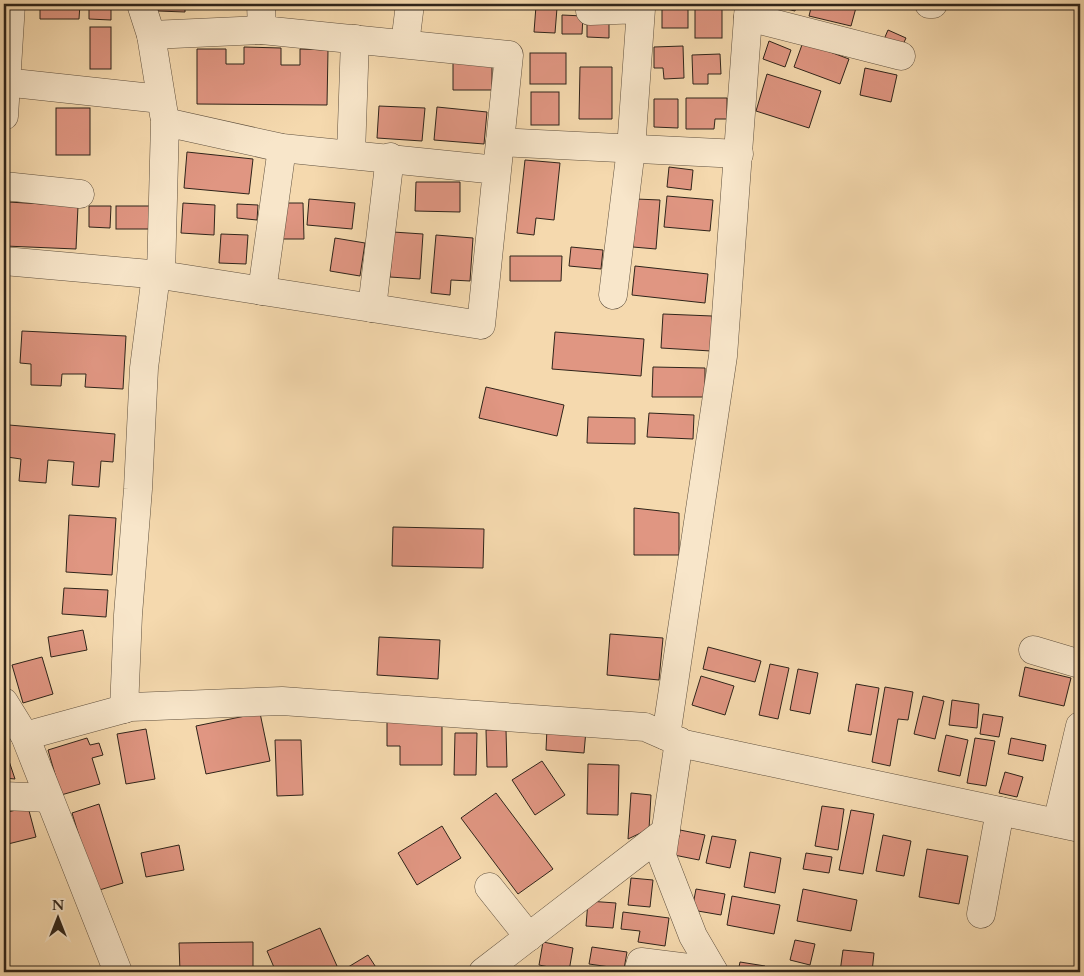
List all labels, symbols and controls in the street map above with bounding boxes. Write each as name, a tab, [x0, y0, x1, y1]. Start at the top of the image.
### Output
north arrow	[32, 894, 82, 944]
text: N	[52, 896, 64, 915]

